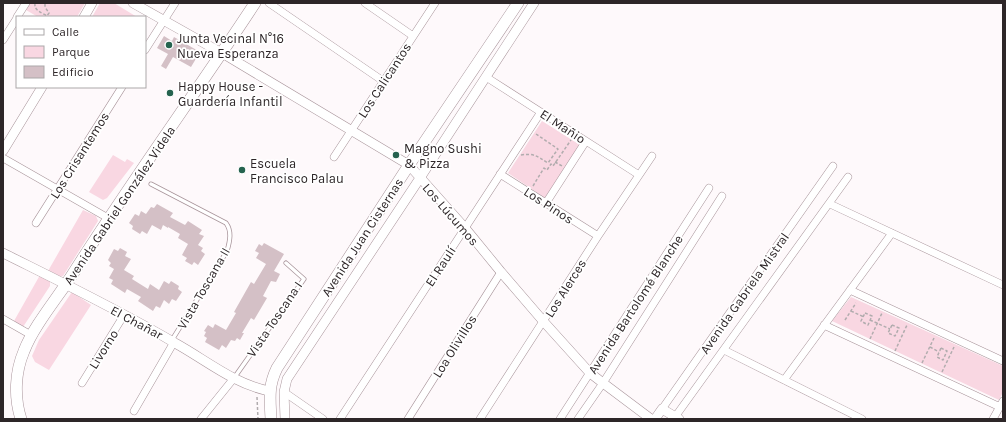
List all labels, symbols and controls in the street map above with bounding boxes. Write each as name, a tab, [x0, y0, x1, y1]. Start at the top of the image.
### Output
legend	[16, 16, 146, 88]
text: Calle	[52, 25, 79, 39]
place label: Junta Vecinal N°16 Nueva Esperanza	[177, 31, 284, 61]
marker: Junta Vecinal N°16 Nueva Esperanza	[164, 40, 174, 50]
street label: Los Calicantos	[355, 40, 414, 121]
text: Parque	[52, 45, 90, 59]
text: Edificio	[52, 65, 93, 79]
place label: Happy House - Guardería Infantil	[178, 79, 283, 109]
marker: Happy House - Guardería Infantil	[165, 88, 175, 98]
street label: El Mañio	[537, 106, 588, 147]
street label: Los Crisantemos	[47, 109, 112, 201]
street label: Avenida Gabriel González Videla	[61, 123, 178, 287]
place label: Magno Sushi & Pizza	[404, 141, 482, 171]
marker: Magno Sushi & Pizza	[391, 150, 401, 160]
place label: Escuela Francisco Palau	[250, 156, 344, 186]
marker: Escuela Francisco Palau	[237, 165, 247, 175]
street label: Avenida Juan Cisternas	[319, 175, 406, 299]
street label: Los Lúcumos	[419, 180, 482, 249]
street label: Los Pinos	[521, 184, 576, 227]
street label: Avenida Gabriela Mistral	[697, 230, 792, 357]
street label: Avenida Bartolomé Blanche	[585, 232, 686, 377]
street label: El Raulí	[422, 243, 459, 289]
street label: Vista Toscana II	[174, 245, 233, 332]
street label: Los Alerces	[542, 256, 589, 320]
street label: Vista Toscana I	[244, 279, 305, 360]
street label: El Chañar	[108, 303, 166, 343]
street label: Loa Olivillos	[429, 312, 480, 380]
street label: Livorno	[86, 327, 121, 372]

